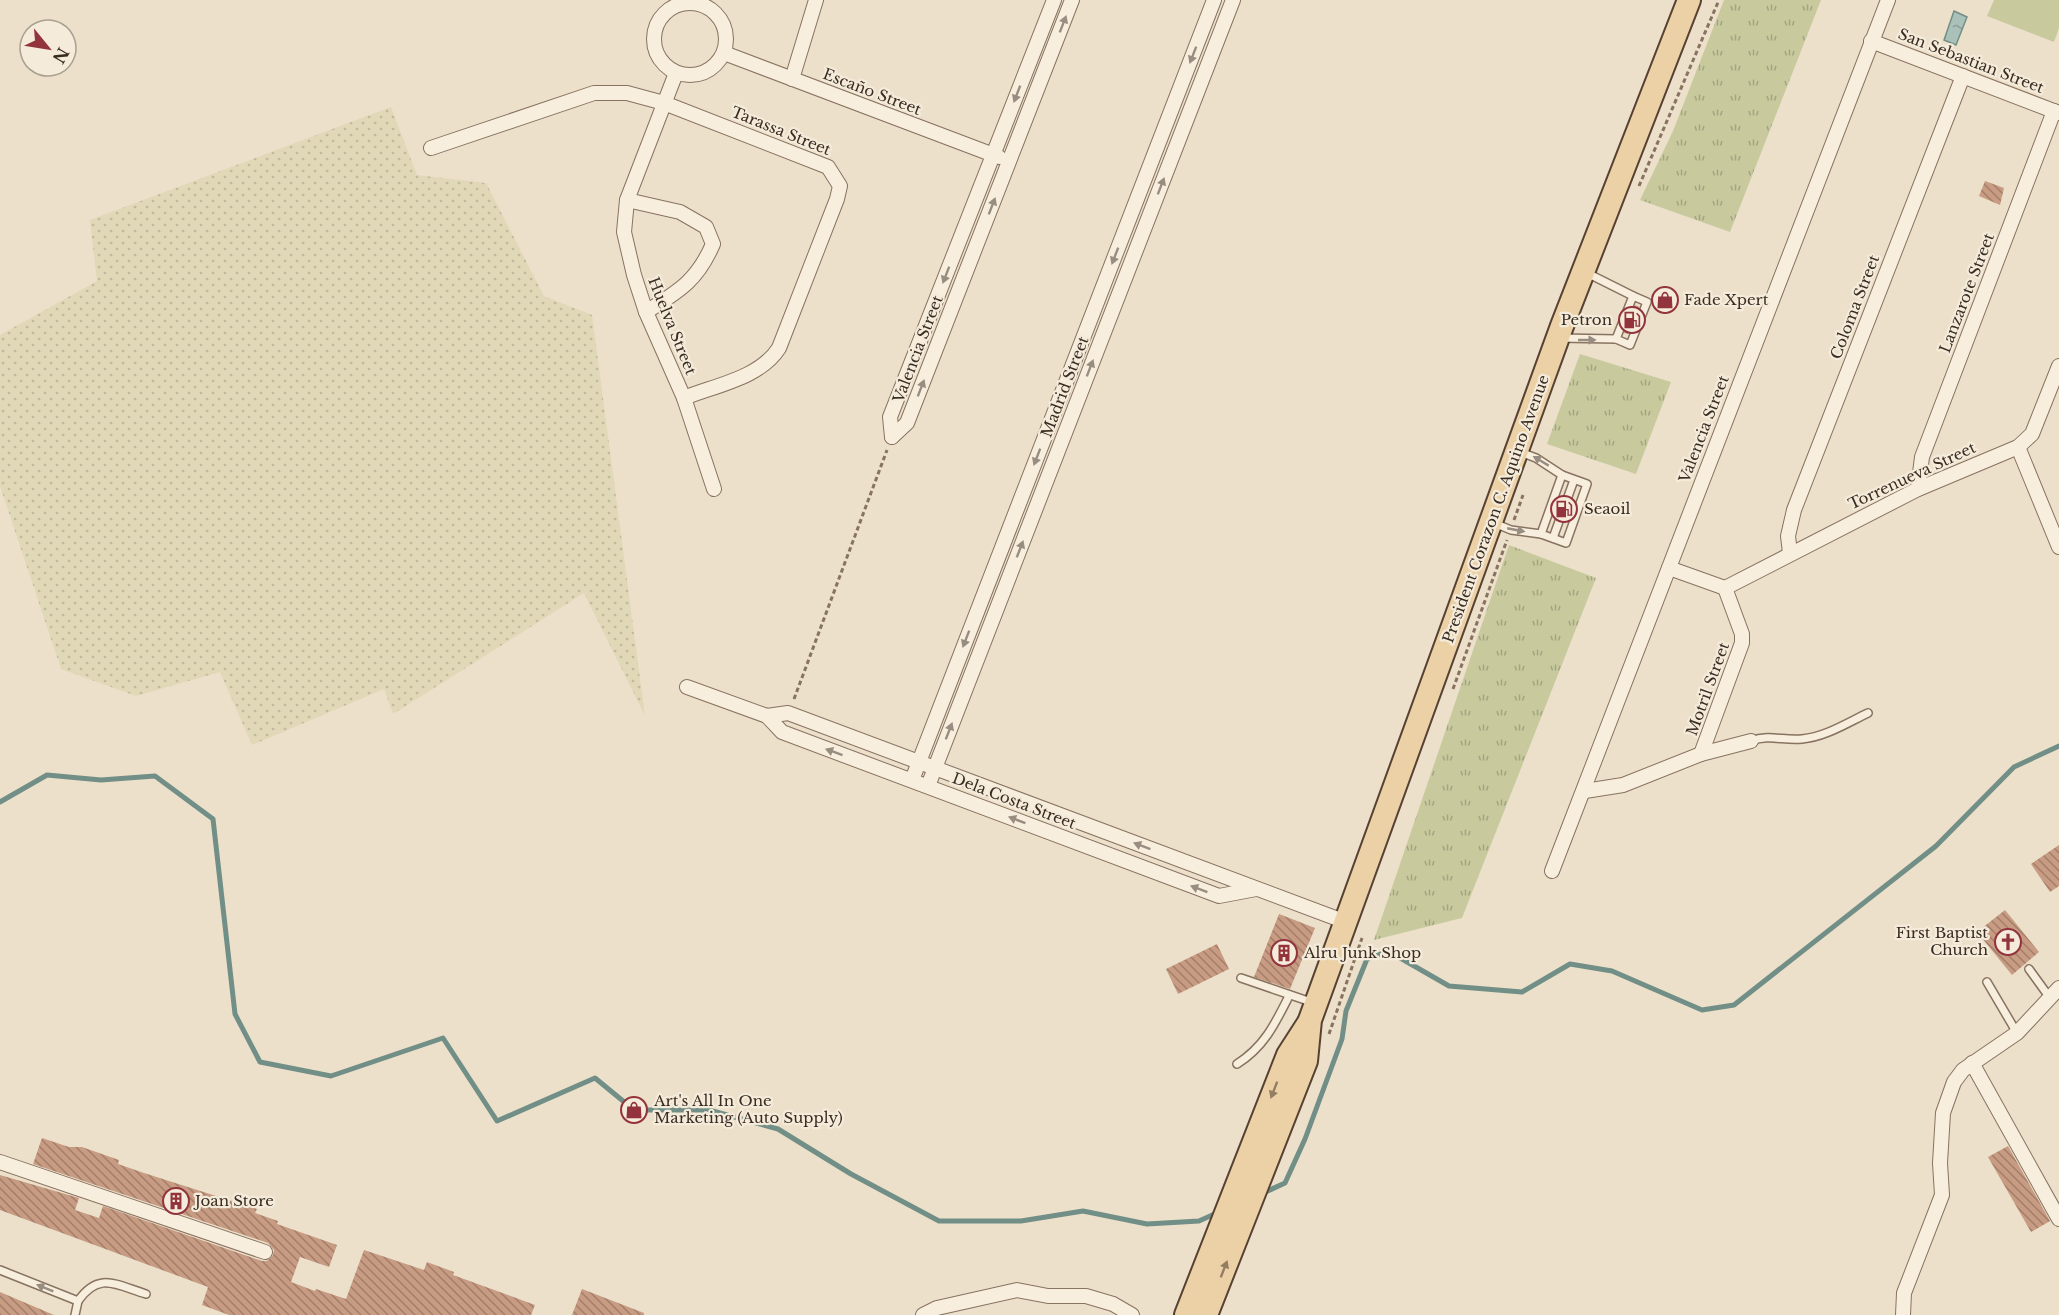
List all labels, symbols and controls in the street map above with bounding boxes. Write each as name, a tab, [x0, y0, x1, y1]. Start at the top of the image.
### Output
one-way arrow	[1058, 15, 1068, 33]
north arrow	[18, 18, 78, 78]
street label: San Sebastian Street	[1896, 24, 2047, 97]
text: N	[49, 44, 73, 67]
one-way arrow	[1188, 46, 1198, 64]
street label: Escaño Street	[820, 64, 924, 119]
one-way arrow	[1012, 85, 1022, 103]
street label: Tarassa Street	[729, 102, 834, 159]
one-way arrow	[1156, 177, 1166, 195]
one-way arrow	[988, 197, 997, 215]
street label: Lanzarote Street	[1935, 230, 1998, 355]
one-way arrow	[1110, 247, 1119, 265]
street label: Coloma Street	[1826, 252, 1883, 362]
one-way arrow	[941, 266, 950, 284]
street label: Huelva Street	[644, 274, 701, 378]
shop icon: Fade Xpert	[1650, 285, 1680, 315]
place label: Fade Xpert	[1684, 290, 1769, 309]
street label: Valencia Street	[888, 292, 947, 406]
fuel station icon: Petron	[1617, 305, 1647, 335]
place label: Petron	[1561, 310, 1612, 329]
street label: Madrid Street	[1037, 333, 1093, 440]
one-way arrow	[1577, 335, 1596, 345]
one-way arrow	[1085, 358, 1095, 376]
street label: President Corazon C. Aquino Avenue	[1438, 372, 1553, 645]
street label: Valencia Street	[1674, 372, 1733, 486]
one-way arrow	[916, 378, 926, 396]
street label: Torrenueva Street	[1845, 438, 1979, 513]
one-way arrow	[1031, 449, 1041, 467]
one-way arrow	[1533, 456, 1549, 467]
fuel station icon: Seaoil	[1549, 494, 1579, 524]
place label: Seaoil	[1584, 499, 1631, 518]
one-way arrow	[1506, 526, 1525, 535]
one-way arrow	[1015, 540, 1025, 558]
one-way arrow	[961, 630, 970, 648]
street label: Motril Street	[1682, 639, 1733, 738]
one-way arrow	[944, 722, 954, 740]
one-way arrow	[825, 746, 843, 756]
street label: Dela Costa Street	[950, 768, 1079, 833]
one-way arrow	[1008, 814, 1026, 824]
one-way arrow	[1133, 841, 1151, 850]
one-way arrow	[1190, 884, 1208, 894]
place label: First Baptist Church	[1896, 923, 1988, 959]
church icon: First Baptist Church	[1993, 927, 2023, 957]
building icon: Alru Junk Shop	[1269, 938, 1299, 968]
place label: Alru Junk Shop	[1303, 943, 1421, 962]
one-way arrow	[1269, 1081, 1278, 1099]
place label: Art's All In One Marketing (Auto Supply)	[653, 1091, 843, 1127]
shop icon: Art's All In One Marketing (Auto Supply)	[619, 1095, 649, 1125]
building icon: Joan Store	[161, 1186, 191, 1216]
place label: Joan Store	[193, 1191, 274, 1210]
one-way arrow	[1219, 1260, 1229, 1278]
one-way arrow	[36, 1283, 54, 1293]

